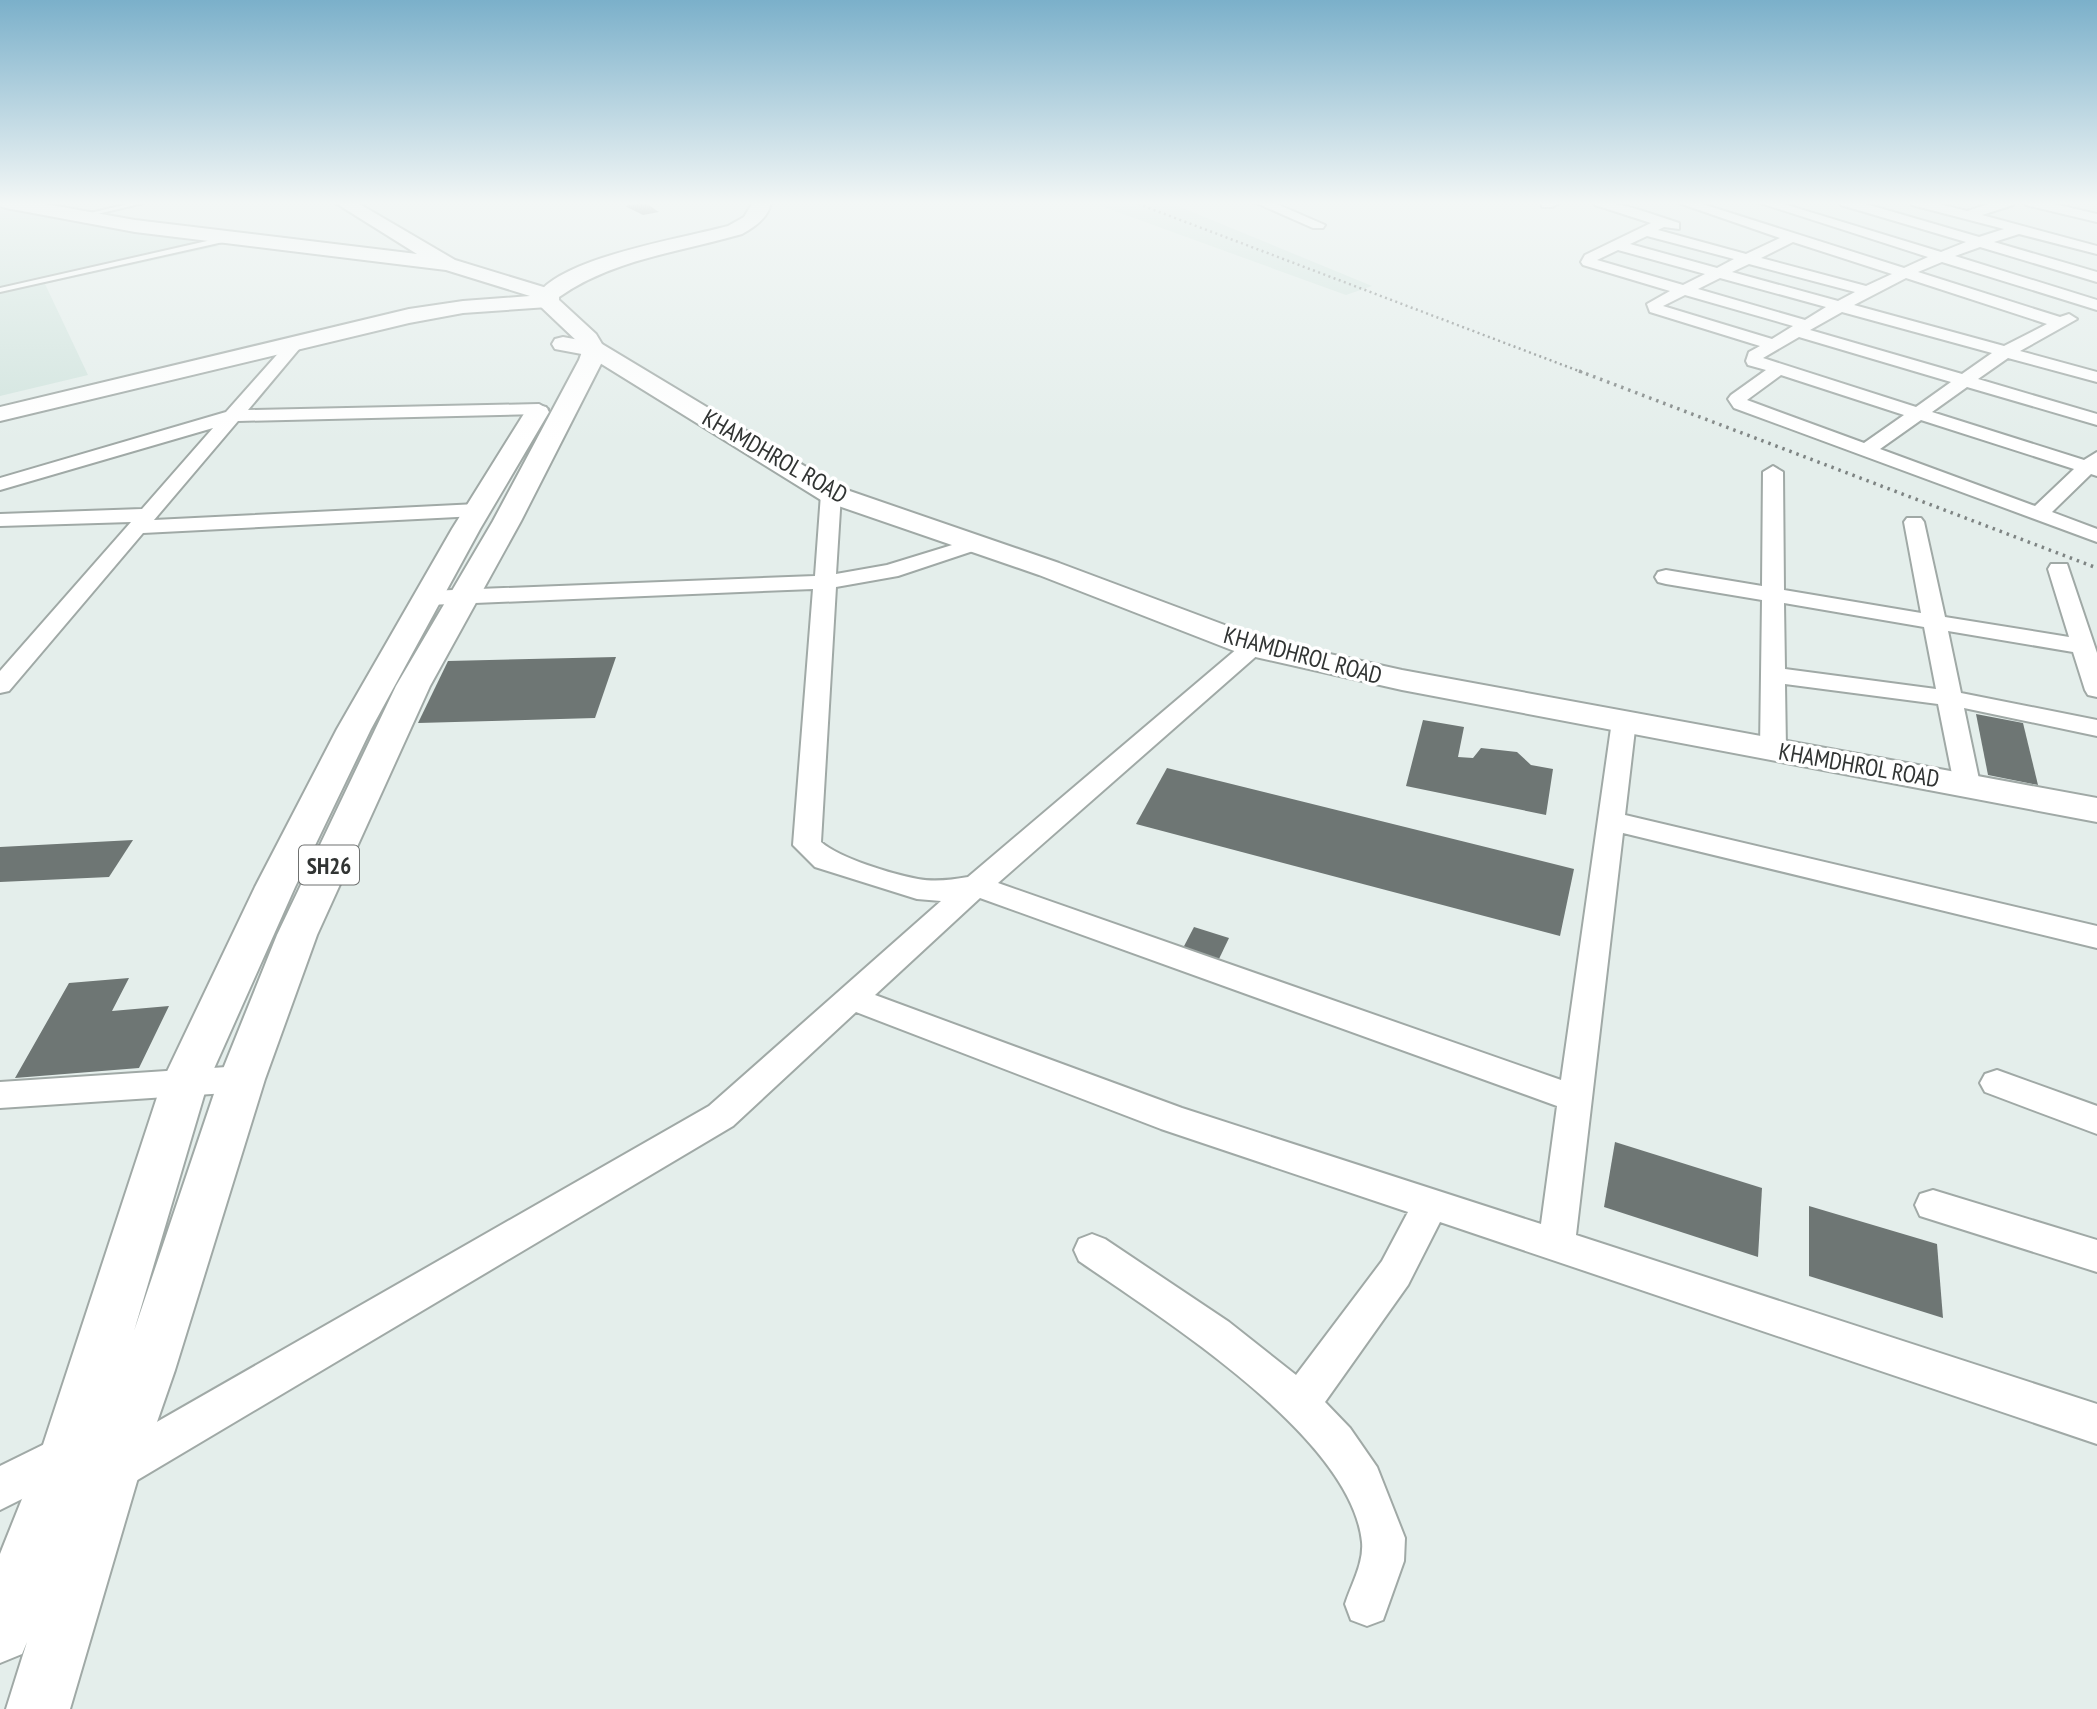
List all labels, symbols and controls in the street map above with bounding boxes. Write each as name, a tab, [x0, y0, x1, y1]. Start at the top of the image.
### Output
street label: KHAMDHROL ROAD	[697, 402, 853, 510]
street label: KHAMDHROL ROAD	[1220, 619, 1386, 691]
street label: KHAMDHROL ROAD	[1776, 736, 1942, 794]
road number: SH26	[299, 846, 359, 884]

